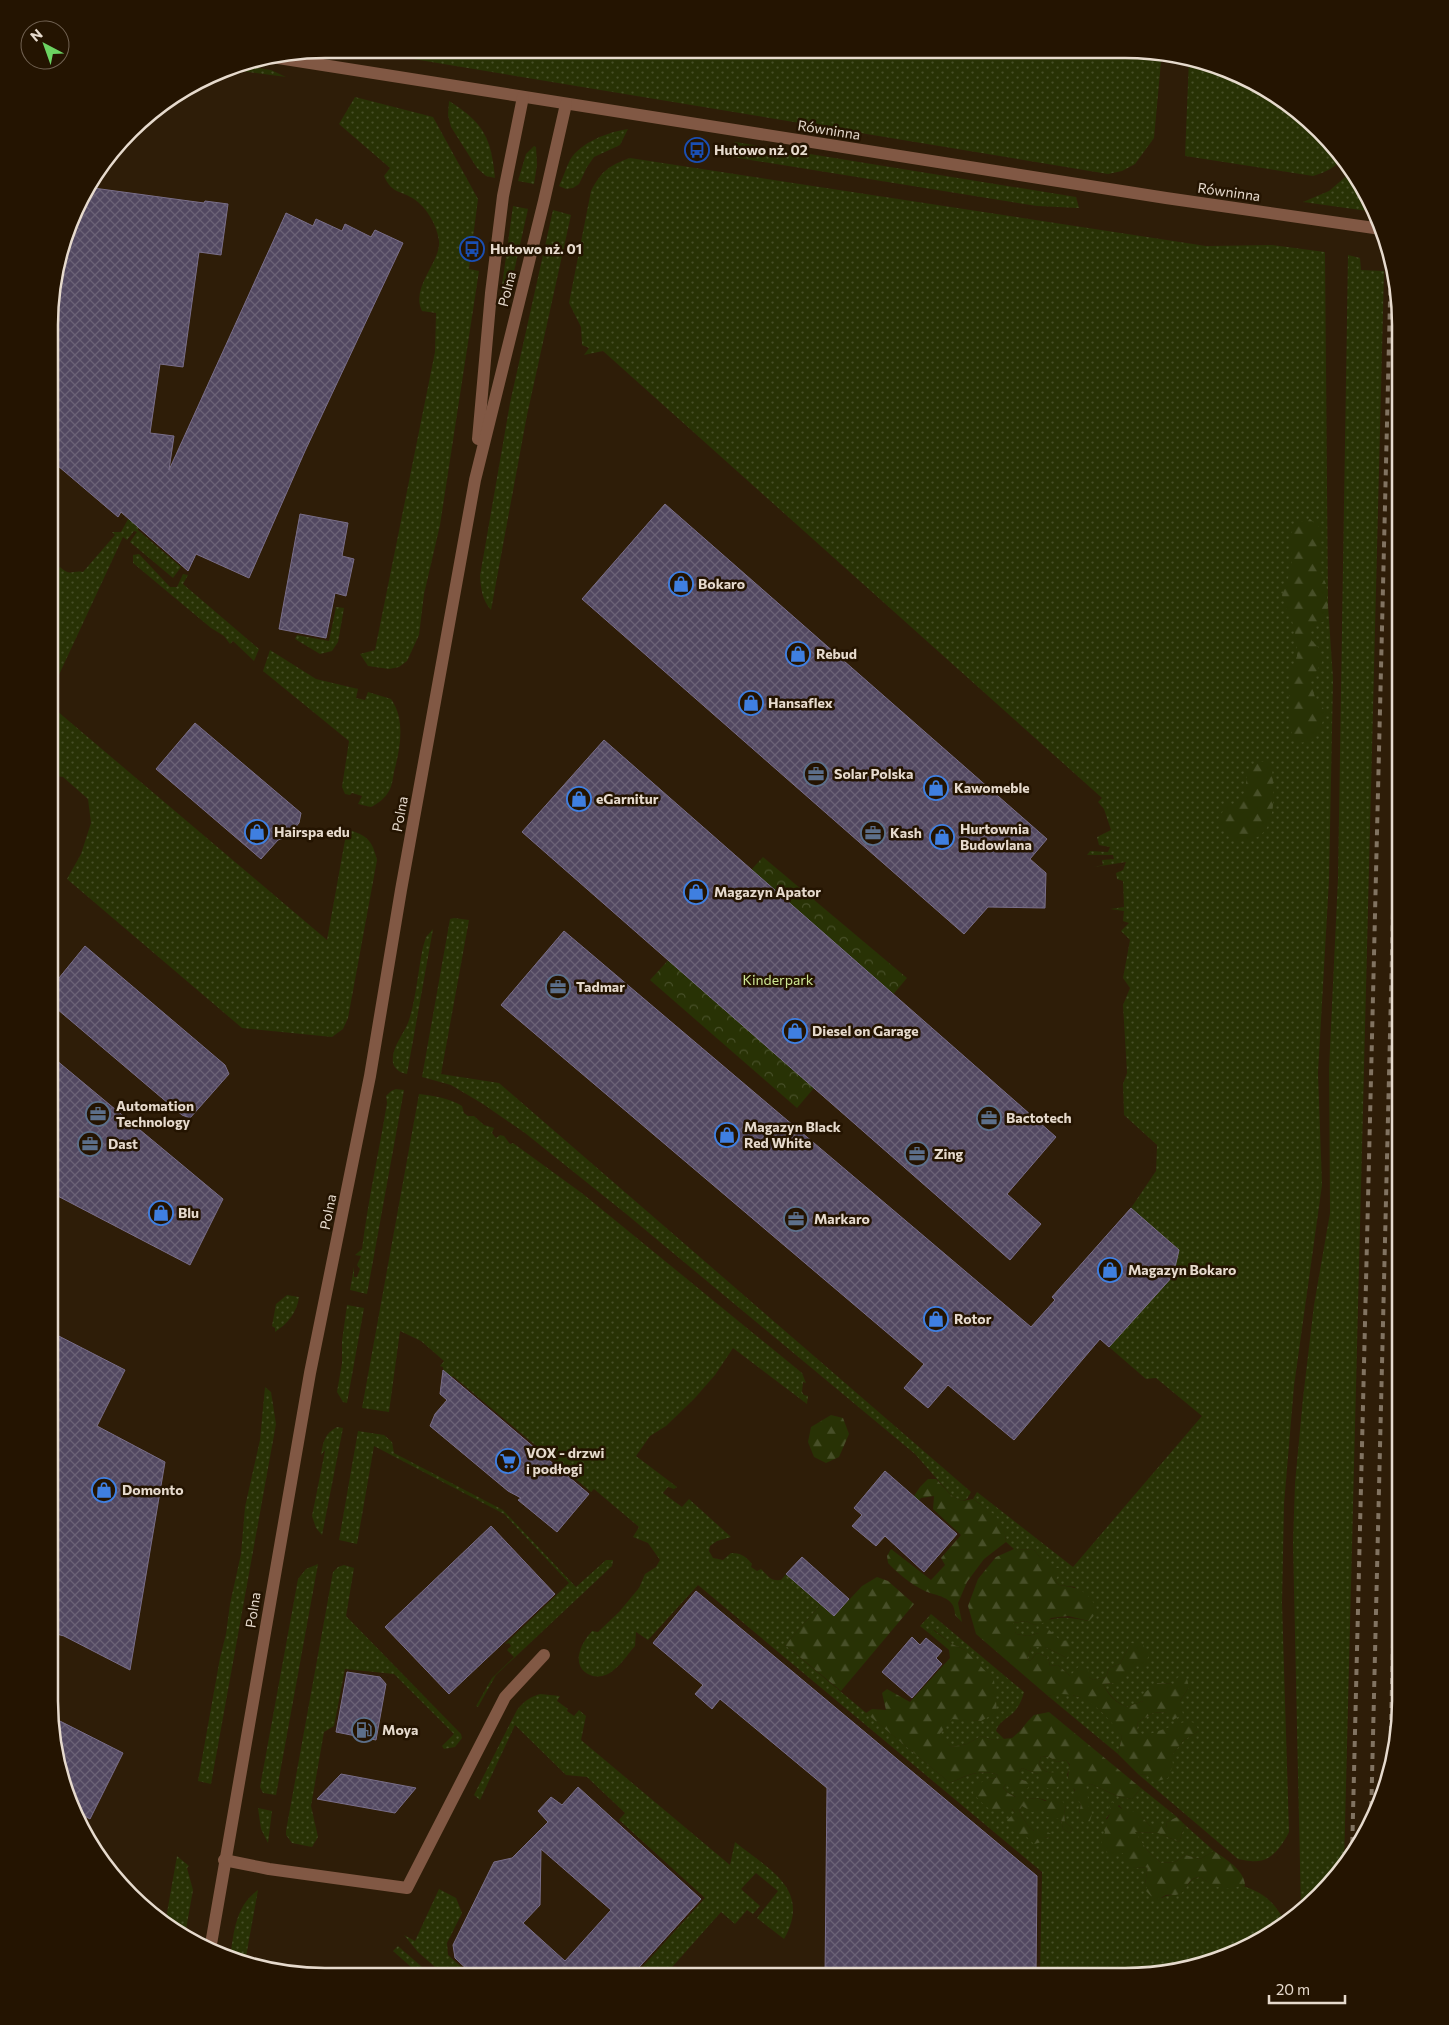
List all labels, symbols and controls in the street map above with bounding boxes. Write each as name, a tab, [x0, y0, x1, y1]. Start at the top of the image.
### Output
north arrow	[20, 20, 70, 70]
text: N	[27, 25, 46, 45]
street label: Równinna	[797, 116, 862, 143]
bus stop icon: Hutowo nż. 02	[684, 137, 710, 163]
place label: Hutowo nż. 02	[714, 141, 808, 158]
street label: Równinna	[1197, 179, 1262, 204]
bus stop icon: Hutowo nż. 01	[459, 236, 485, 262]
place label: Hutowo nż. 01	[490, 240, 582, 257]
street label: Polna	[494, 269, 519, 308]
shop icon: Bokaro	[668, 571, 694, 597]
place label: Bokaro	[698, 575, 745, 592]
shop icon: Rebud	[785, 641, 811, 667]
place label: Rebud	[816, 645, 857, 662]
shop icon: Hansaflex	[738, 690, 764, 716]
place label: Hansaflex	[768, 694, 833, 711]
office icon: Solar Polska	[803, 761, 829, 787]
place label: Solar Polska	[834, 765, 913, 782]
shop icon: Kawomeble	[923, 775, 949, 801]
place label: Kawomeble	[954, 779, 1030, 796]
shop icon: eGarnitur	[566, 786, 592, 812]
place label: eGarnitur	[596, 790, 659, 807]
street label: Polna	[388, 795, 411, 833]
shop icon: Hairspa edu	[244, 819, 270, 845]
office icon: Kash	[860, 820, 886, 846]
place label: Hurtownia Budowlana	[960, 820, 1032, 853]
place label: Hairspa edu	[274, 823, 350, 840]
place label: Kash	[890, 824, 922, 841]
shop icon: Hurtownia Budowlana	[929, 824, 955, 850]
shop icon: Magazyn Apator	[683, 879, 709, 905]
place label: Magazyn Apator	[714, 883, 821, 900]
park label: Kinderpark	[743, 971, 814, 988]
office icon: Tadmar	[545, 974, 571, 1000]
place label: Tadmar	[576, 978, 625, 995]
shop icon: Diesel on Garage	[782, 1018, 808, 1044]
place label: Diesel on Garage	[812, 1022, 919, 1039]
place label: Automation Technology	[116, 1097, 194, 1130]
office icon: Automation Technology	[85, 1101, 111, 1127]
office icon: Bactotech	[976, 1105, 1002, 1131]
place label: Bactotech	[1006, 1109, 1072, 1126]
place label: Magazyn Black Red White	[744, 1118, 841, 1151]
shop icon: Magazyn Black Red White	[714, 1122, 740, 1148]
office icon: Dast	[77, 1131, 103, 1157]
place label: Dast	[108, 1135, 138, 1152]
office icon: Zing	[904, 1141, 930, 1167]
place label: Zing	[934, 1145, 964, 1162]
street label: Polna	[316, 1193, 339, 1231]
shop icon: Blu	[148, 1200, 174, 1226]
place label: Blu	[178, 1204, 199, 1221]
office icon: Markaro	[783, 1206, 809, 1232]
place label: Markaro	[814, 1210, 870, 1227]
shop icon: Magazyn Bokaro	[1097, 1257, 1123, 1283]
place label: Magazyn Bokaro	[1128, 1261, 1236, 1278]
shop icon: Rotor	[923, 1306, 949, 1332]
place label: Rotor	[954, 1310, 992, 1327]
place label: VOX - drzwi i podłogi	[526, 1444, 605, 1477]
supermarket icon: VOX - drzwi i podłogi	[495, 1448, 521, 1474]
shop icon: Domonto	[91, 1477, 117, 1503]
place label: Domonto	[122, 1481, 184, 1498]
street label: Polna	[241, 1591, 264, 1629]
fuel station icon: Moya	[351, 1717, 377, 1743]
place label: Moya	[382, 1721, 418, 1738]
scale bar	[1269, 1972, 1345, 2004]
text: 20 m	[1276, 1980, 1310, 1998]

